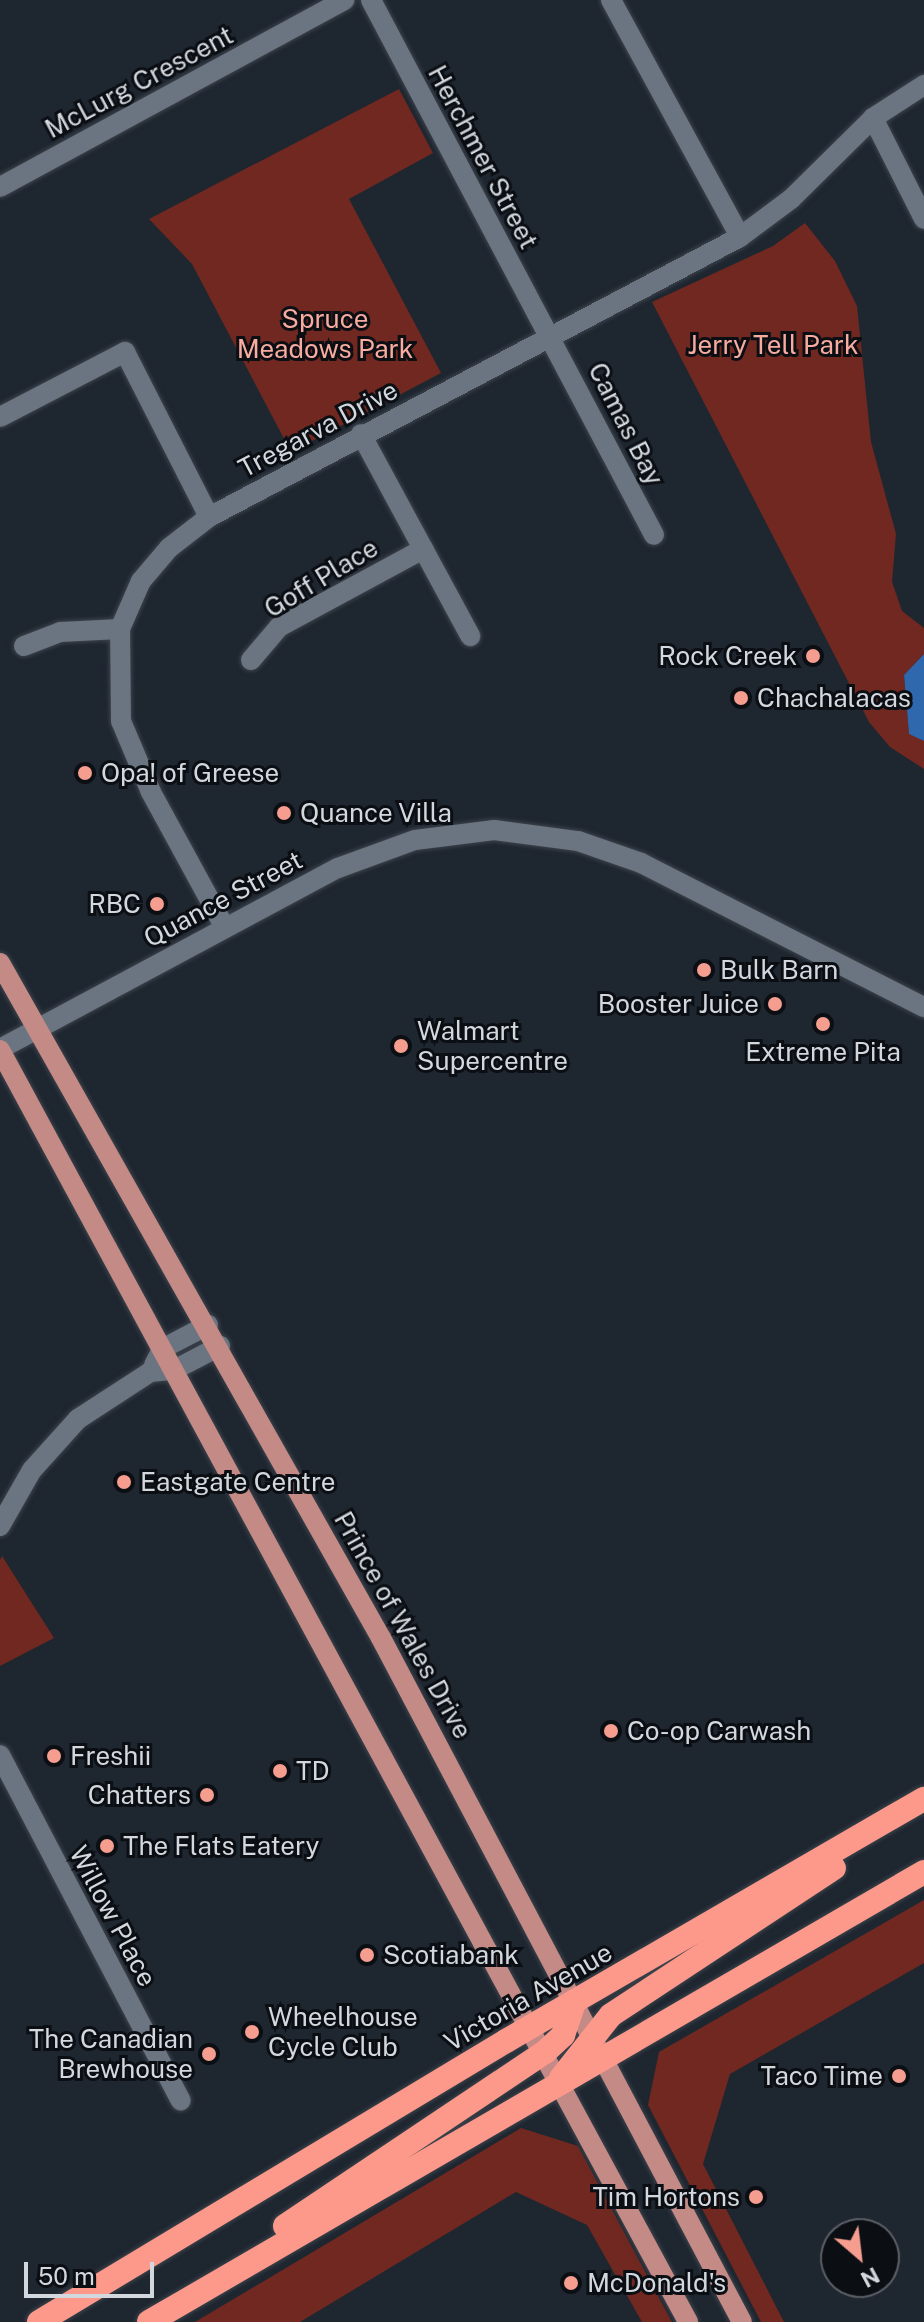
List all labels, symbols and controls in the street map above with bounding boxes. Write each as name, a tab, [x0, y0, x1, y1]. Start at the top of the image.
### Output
street label: McLurg Crescent	[40, 19, 238, 145]
street label: Herchmer Street	[422, 60, 544, 254]
park label: Spruce Meadows Park	[237, 303, 413, 364]
park label: Jerry Tell Park	[687, 329, 859, 361]
street label: Camas Bay	[582, 357, 670, 491]
street label: Tregarva Drive	[233, 374, 403, 484]
street label: Goff Place	[259, 532, 383, 624]
place label: Rock Creek	[658, 640, 797, 672]
marker: Rock Creek	[804, 647, 822, 665]
place label: Chachalacas	[757, 682, 911, 714]
marker: Chachalacas	[732, 689, 750, 707]
place label: Opa! of Greese	[101, 757, 280, 789]
marker: Opa! of Greese	[76, 764, 94, 782]
place label: Quance Villa	[300, 797, 453, 829]
marker: Quance Villa	[275, 804, 293, 822]
street label: Quance Street	[138, 844, 308, 954]
place label: RBC	[88, 888, 141, 920]
marker: RBC	[148, 895, 166, 913]
place label: Bulk Barn	[720, 954, 838, 986]
marker: Bulk Barn	[695, 961, 713, 979]
place label: Booster Juice	[598, 988, 759, 1020]
marker: Booster Juice	[766, 995, 784, 1013]
place label: Walmart Supercentre	[417, 1015, 568, 1076]
marker: Extreme Pita	[814, 1015, 832, 1033]
place label: Extreme Pita	[745, 1036, 901, 1068]
marker: Walmart Supercentre	[392, 1037, 410, 1055]
place label: Eastgate Centre	[140, 1466, 336, 1498]
marker: Eastgate Centre	[115, 1473, 133, 1491]
street label: Prince of Wales Drive	[327, 1506, 479, 1744]
place label: Co-op Carwash	[627, 1715, 811, 1747]
marker: Co-op Carwash	[602, 1722, 620, 1740]
place label: Freshii	[70, 1740, 151, 1772]
marker: Freshii	[45, 1747, 63, 1765]
place label: TD	[296, 1755, 329, 1787]
marker: TD	[271, 1762, 289, 1780]
place label: Chatters	[88, 1779, 191, 1811]
marker: Chatters	[198, 1786, 216, 1804]
place label: The Flats Eatery	[123, 1830, 320, 1862]
marker: The Flats Eatery	[98, 1837, 116, 1855]
street label: Willow Place	[63, 1840, 163, 1992]
street label: Victoria Avenue	[439, 1936, 617, 2058]
place label: Scotiabank	[383, 1939, 519, 1971]
marker: Scotiabank	[358, 1946, 376, 1964]
place label: Wheelhouse Cycle Club	[268, 2001, 418, 2062]
place label: The Canadian Brewhouse	[29, 2023, 193, 2084]
marker: Wheelhouse Cycle Club	[243, 2023, 261, 2041]
marker: The Canadian Brewhouse	[200, 2045, 218, 2063]
place label: Taco Time	[760, 2060, 883, 2092]
marker: Taco Time	[890, 2067, 908, 2085]
place label: Tim Hortons	[592, 2181, 740, 2213]
marker: Tim Hortons	[747, 2188, 765, 2206]
north arrow	[820, 2218, 900, 2298]
scale bar	[28, 2246, 158, 2296]
text: 50 m	[38, 2262, 95, 2290]
text: N	[857, 2262, 884, 2293]
place label: McDonald's	[587, 2267, 726, 2299]
marker: McDonald's	[562, 2274, 580, 2292]

